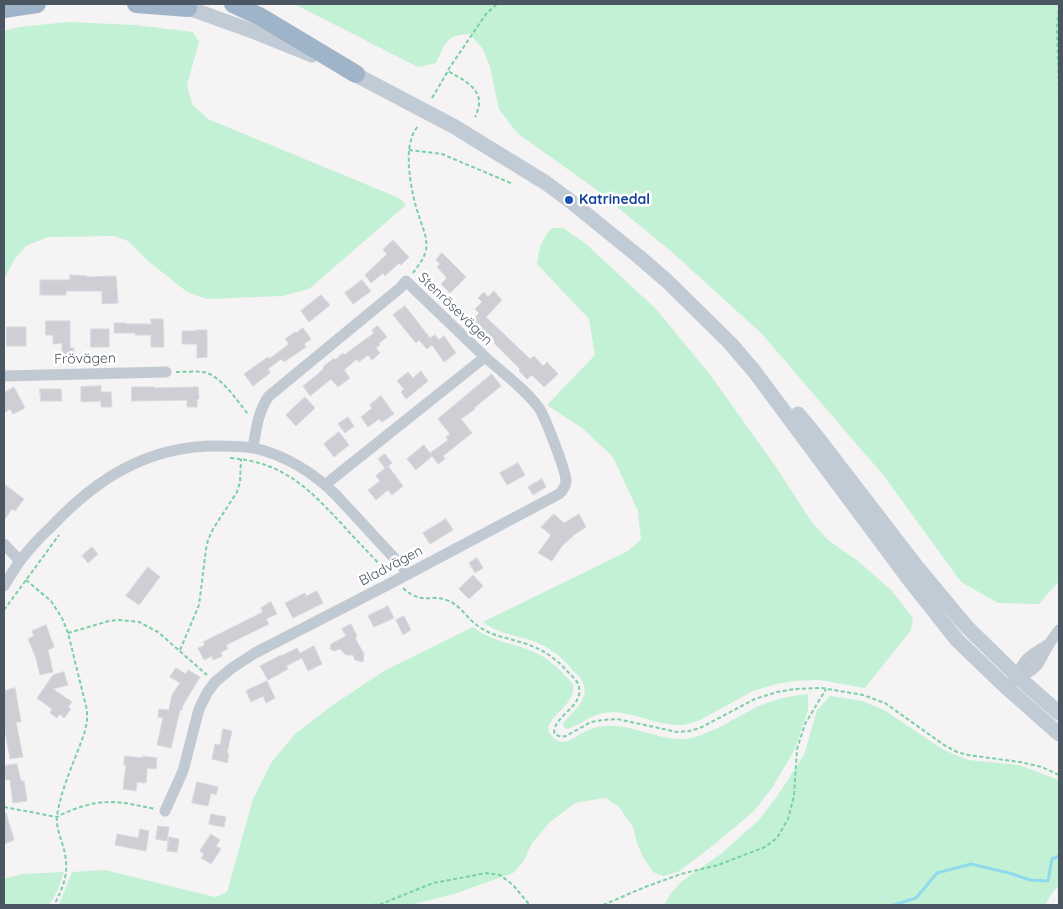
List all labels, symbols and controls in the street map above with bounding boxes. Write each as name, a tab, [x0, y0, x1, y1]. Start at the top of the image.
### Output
place label: Katrinedal	[579, 192, 650, 208]
marker: Katrinedal	[563, 194, 575, 206]
street label: Stenrösevägen	[414, 269, 496, 349]
street label: Frövägen	[54, 350, 116, 368]
street label: Bladvägen	[356, 542, 426, 590]

